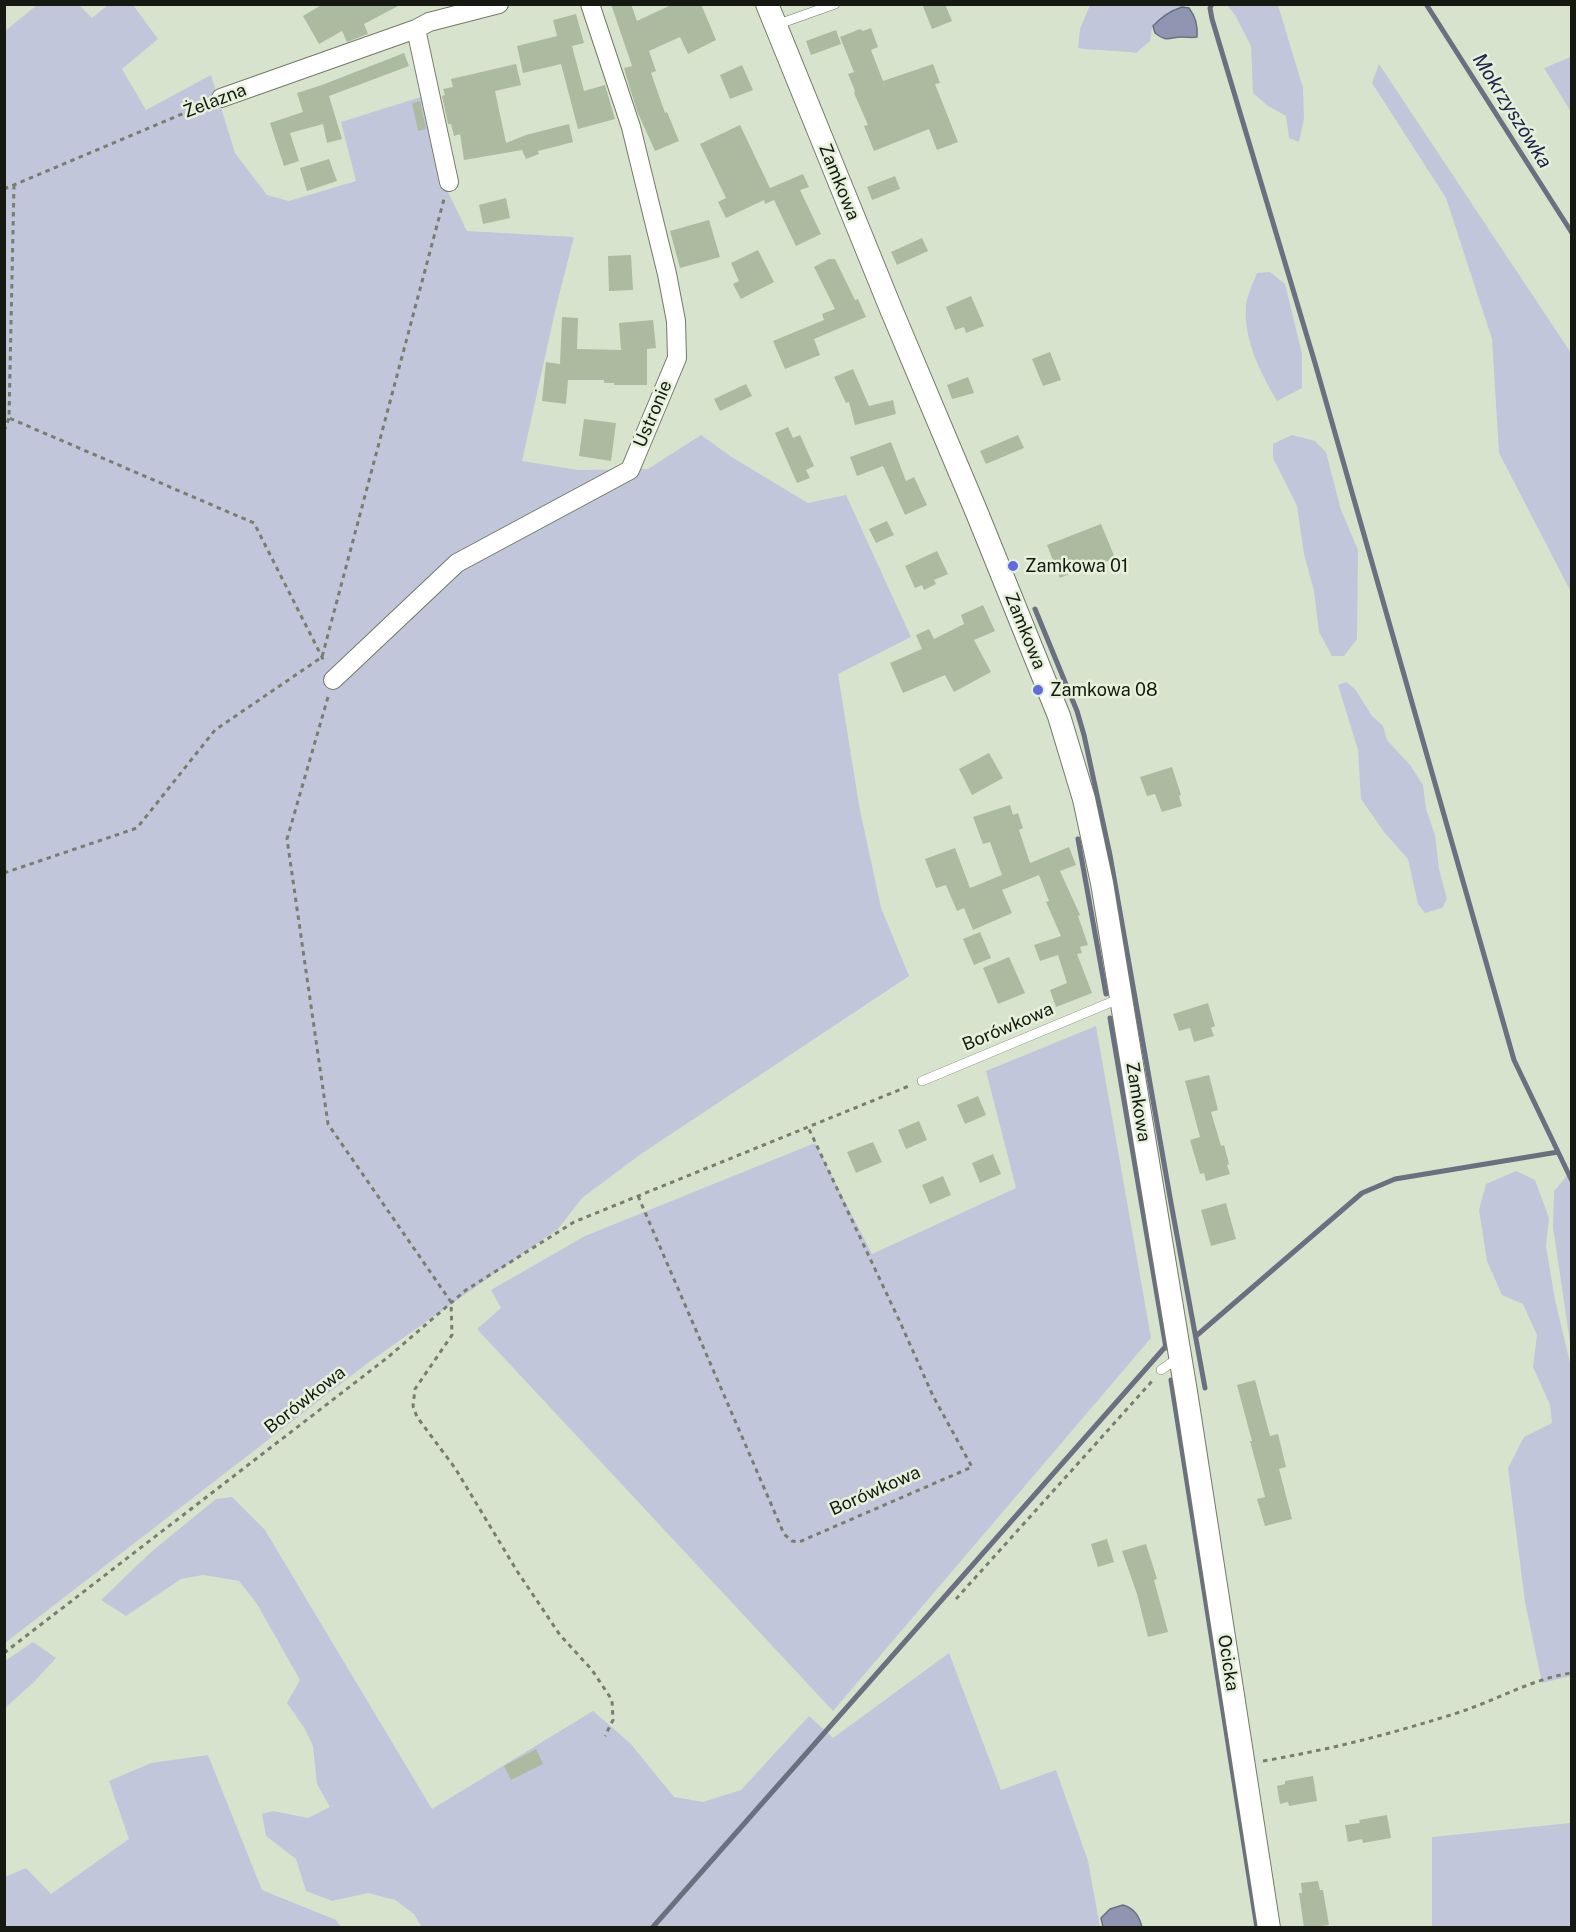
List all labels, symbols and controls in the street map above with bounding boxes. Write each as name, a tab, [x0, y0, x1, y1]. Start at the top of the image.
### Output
water label: Mokrzyszówka	[1467, 49, 1557, 173]
street label: Żelazna	[180, 79, 250, 123]
street label: Zamkowa	[814, 141, 864, 223]
street label: Ustronie	[629, 377, 677, 451]
place label: Zamkowa 01	[1025, 555, 1128, 577]
marker: Zamkowa 01	[1006, 559, 1020, 573]
street label: Zamkowa	[1000, 590, 1050, 672]
place label: Zamkowa 08	[1050, 679, 1158, 701]
marker: Zamkowa 08	[1031, 683, 1045, 697]
street label: Borówkowa	[959, 998, 1057, 1056]
street label: Zamkowa	[1121, 1061, 1155, 1143]
street label: Borówkowa	[260, 1362, 350, 1438]
street label: Borówkowa	[826, 1461, 924, 1521]
street label: Ocicka	[1213, 1633, 1243, 1693]

